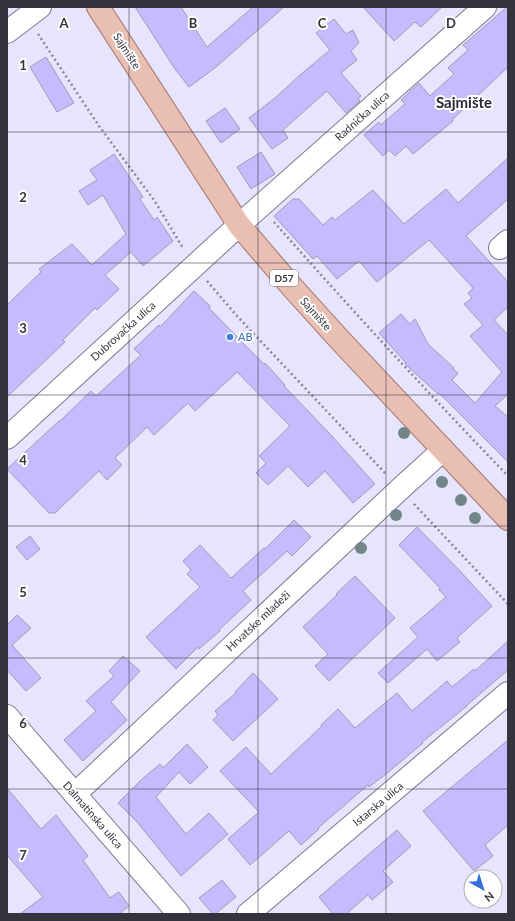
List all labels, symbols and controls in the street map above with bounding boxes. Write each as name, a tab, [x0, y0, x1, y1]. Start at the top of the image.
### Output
text: A	[58, 15, 69, 31]
text: B	[189, 15, 198, 31]
text: C	[318, 15, 327, 31]
text: D	[446, 15, 456, 31]
street label: Sajmište	[111, 30, 144, 71]
text: 1	[19, 57, 27, 73]
street label: Radnička ulica	[332, 88, 391, 143]
district label: Sajmište	[436, 93, 492, 111]
text: 2	[19, 189, 27, 205]
road number: D57	[270, 270, 298, 286]
street label: Sajmište	[298, 294, 335, 333]
street label: Dubrovačka ulica	[88, 298, 158, 363]
text: 3	[19, 320, 27, 336]
place label: AB	[238, 330, 253, 343]
marker: AB	[225, 332, 235, 342]
text: 4	[19, 452, 27, 468]
text: 5	[19, 584, 27, 600]
street label: Hrvatske mladeži	[223, 587, 293, 654]
text: 6	[19, 715, 27, 731]
street label: Dalmatinska ulica	[61, 779, 126, 851]
street label: Istarska ulica	[350, 779, 406, 828]
text: 7	[19, 847, 27, 863]
north arrow	[463, 869, 503, 909]
text: N	[482, 889, 497, 905]

